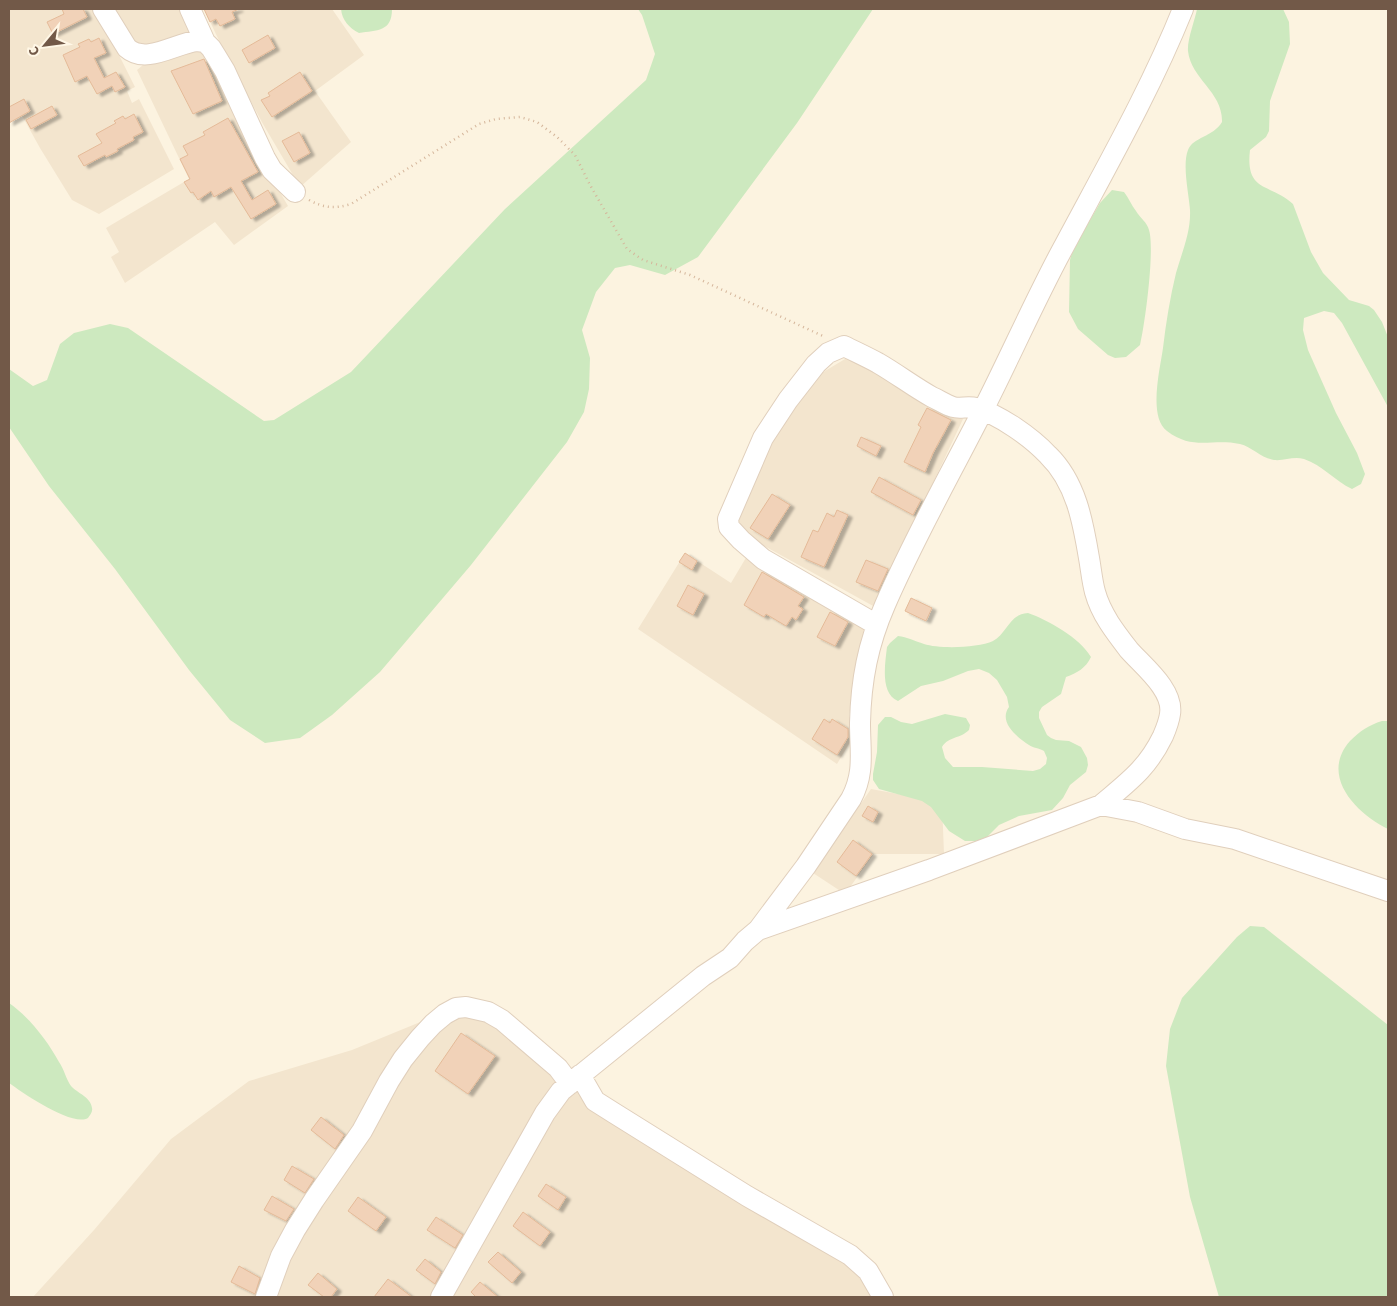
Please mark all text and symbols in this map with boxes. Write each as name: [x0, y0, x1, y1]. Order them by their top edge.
north arrow: [20, 20, 70, 70]
text: С: [24, 42, 45, 59]

